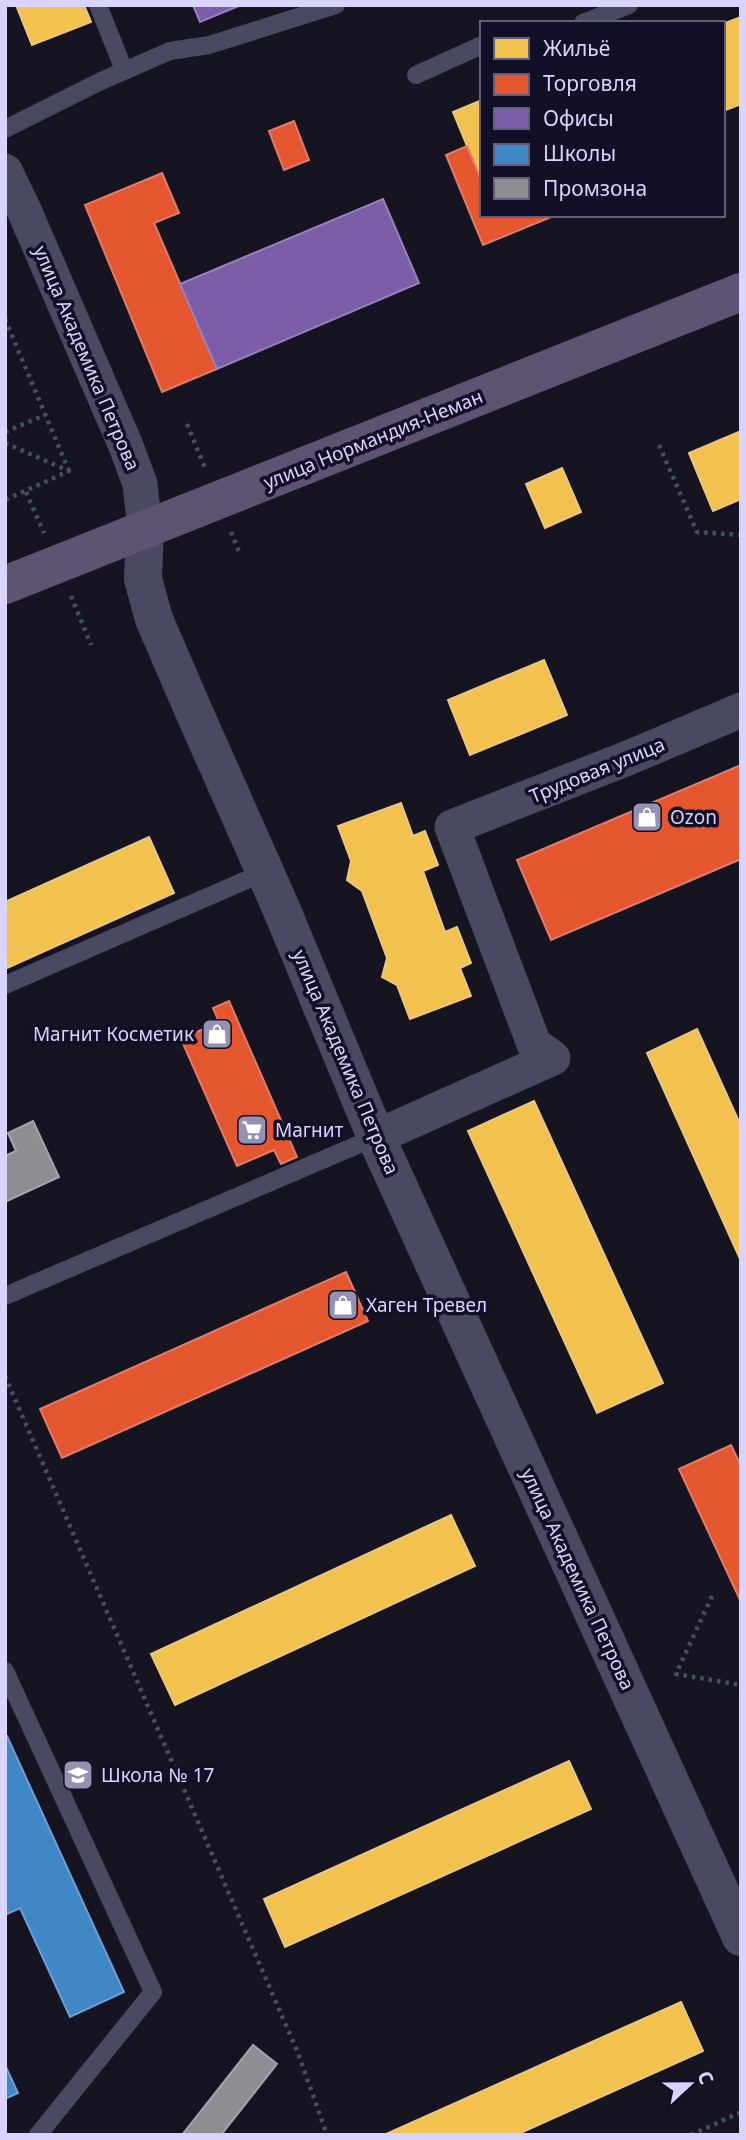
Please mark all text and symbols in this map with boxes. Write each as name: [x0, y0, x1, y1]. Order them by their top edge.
legend: [480, 21, 725, 217]
text: Жильё: [543, 34, 610, 62]
text: Торговля: [543, 69, 637, 97]
text: Офисы: [543, 104, 614, 132]
text: Школы: [543, 139, 616, 167]
text: Промзона: [543, 174, 647, 202]
street label: улица Академика Петрова: [28, 242, 146, 474]
street label: улица Нормандия-Неман: [259, 383, 487, 495]
street label: Трудовая улица: [526, 731, 668, 809]
shop icon: Ozon: [630, 800, 664, 834]
place label: Ozon: [670, 804, 717, 830]
street label: улица Академика Петрова: [287, 946, 405, 1178]
shop icon: Магнит Косметик: [200, 1017, 234, 1051]
place label: Магнит Косметик: [33, 1021, 194, 1047]
supermarket icon: Магнит: [235, 1113, 269, 1147]
place label: Магнит: [275, 1117, 344, 1143]
shop icon: Хаген Тревел: [326, 1288, 360, 1322]
place label: Хаген Тревел: [366, 1292, 487, 1318]
street label: улица Академика Петрова: [515, 1464, 641, 1694]
school or university icon: Школа № 17: [61, 1758, 95, 1792]
place label: Школа № 17: [101, 1762, 214, 1788]
north arrow: [655, 2049, 725, 2119]
text: С: [691, 2067, 720, 2088]

